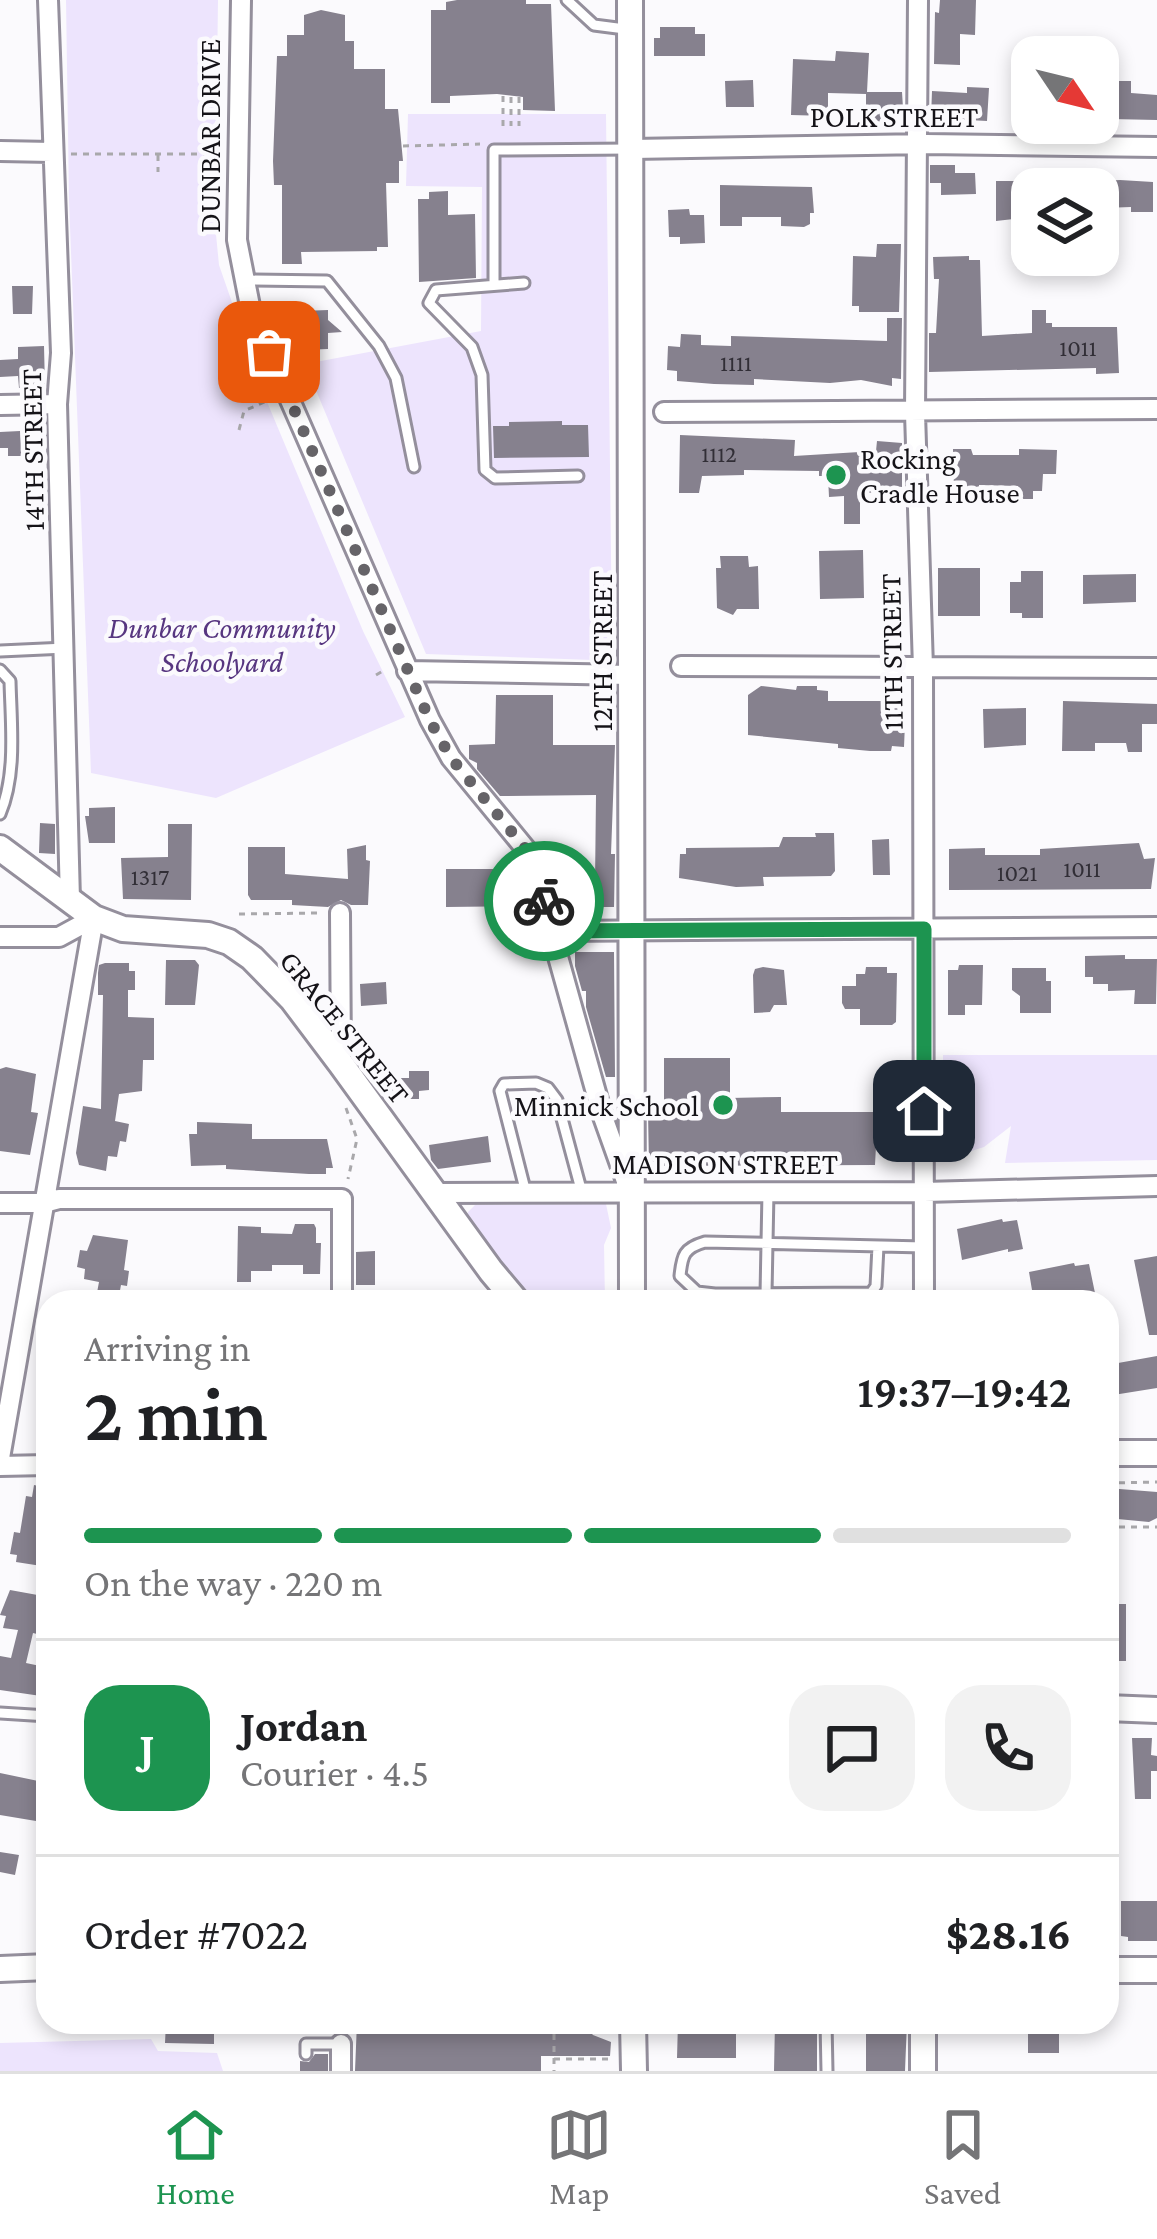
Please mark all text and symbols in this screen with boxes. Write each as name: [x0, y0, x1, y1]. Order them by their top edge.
north arrow: [1011, 36, 1119, 144]
map controls: [1011, 36, 1119, 276]
street label: DUNBAR DRIVE: [193, 39, 226, 233]
street label: POLK STREET: [810, 100, 978, 133]
button: layers: [1011, 168, 1119, 276]
pin: [218, 301, 320, 403]
icon: bag: [236, 319, 302, 385]
house number: 1011: [1059, 334, 1097, 361]
house number: 1111: [720, 349, 752, 376]
street label: 14TH STREET: [14, 368, 50, 532]
house number: 1112: [701, 440, 737, 467]
place label: Rocking Cradle House: [860, 442, 1020, 509]
marker: Rocking Cradle House: [823, 462, 849, 488]
street label: 12TH STREET: [585, 570, 618, 732]
street label: 11TH STREET: [873, 573, 909, 731]
park label: Dunbar Community Schoolyard: [108, 611, 336, 679]
courier: [484, 841, 604, 961]
house number: 1011: [1063, 855, 1101, 882]
house number: 1021: [997, 859, 1037, 886]
house number: 1317: [131, 863, 169, 890]
icon: bike: [511, 868, 577, 934]
street label: GRACE STREET: [273, 944, 417, 1110]
pin: [873, 1060, 975, 1162]
icon: home: [891, 1078, 957, 1144]
place label: Minnick School: [514, 1089, 699, 1122]
marker: Minnick School: [710, 1092, 736, 1118]
street label: MADISON STREET: [612, 1147, 838, 1180]
text: Arriving in: [84, 1326, 251, 1369]
text: 19:37–19:42: [857, 1367, 1071, 1417]
text: 2 min: [84, 1370, 268, 1457]
text: On the way · 220 m: [84, 1561, 383, 1604]
button: chat: [789, 1685, 915, 1811]
button: phone: [945, 1685, 1071, 1811]
text: Jordan: [240, 1701, 367, 1751]
text: J: [139, 1723, 155, 1773]
text: Courier · 4.5: [240, 1751, 429, 1794]
text: Order #7022: [84, 1909, 308, 1959]
text: $28.16: [946, 1909, 1071, 1959]
tab: Home: [156, 2102, 235, 2211]
tab: Map: [546, 2102, 612, 2211]
tab: Saved: [924, 2102, 1001, 2211]

